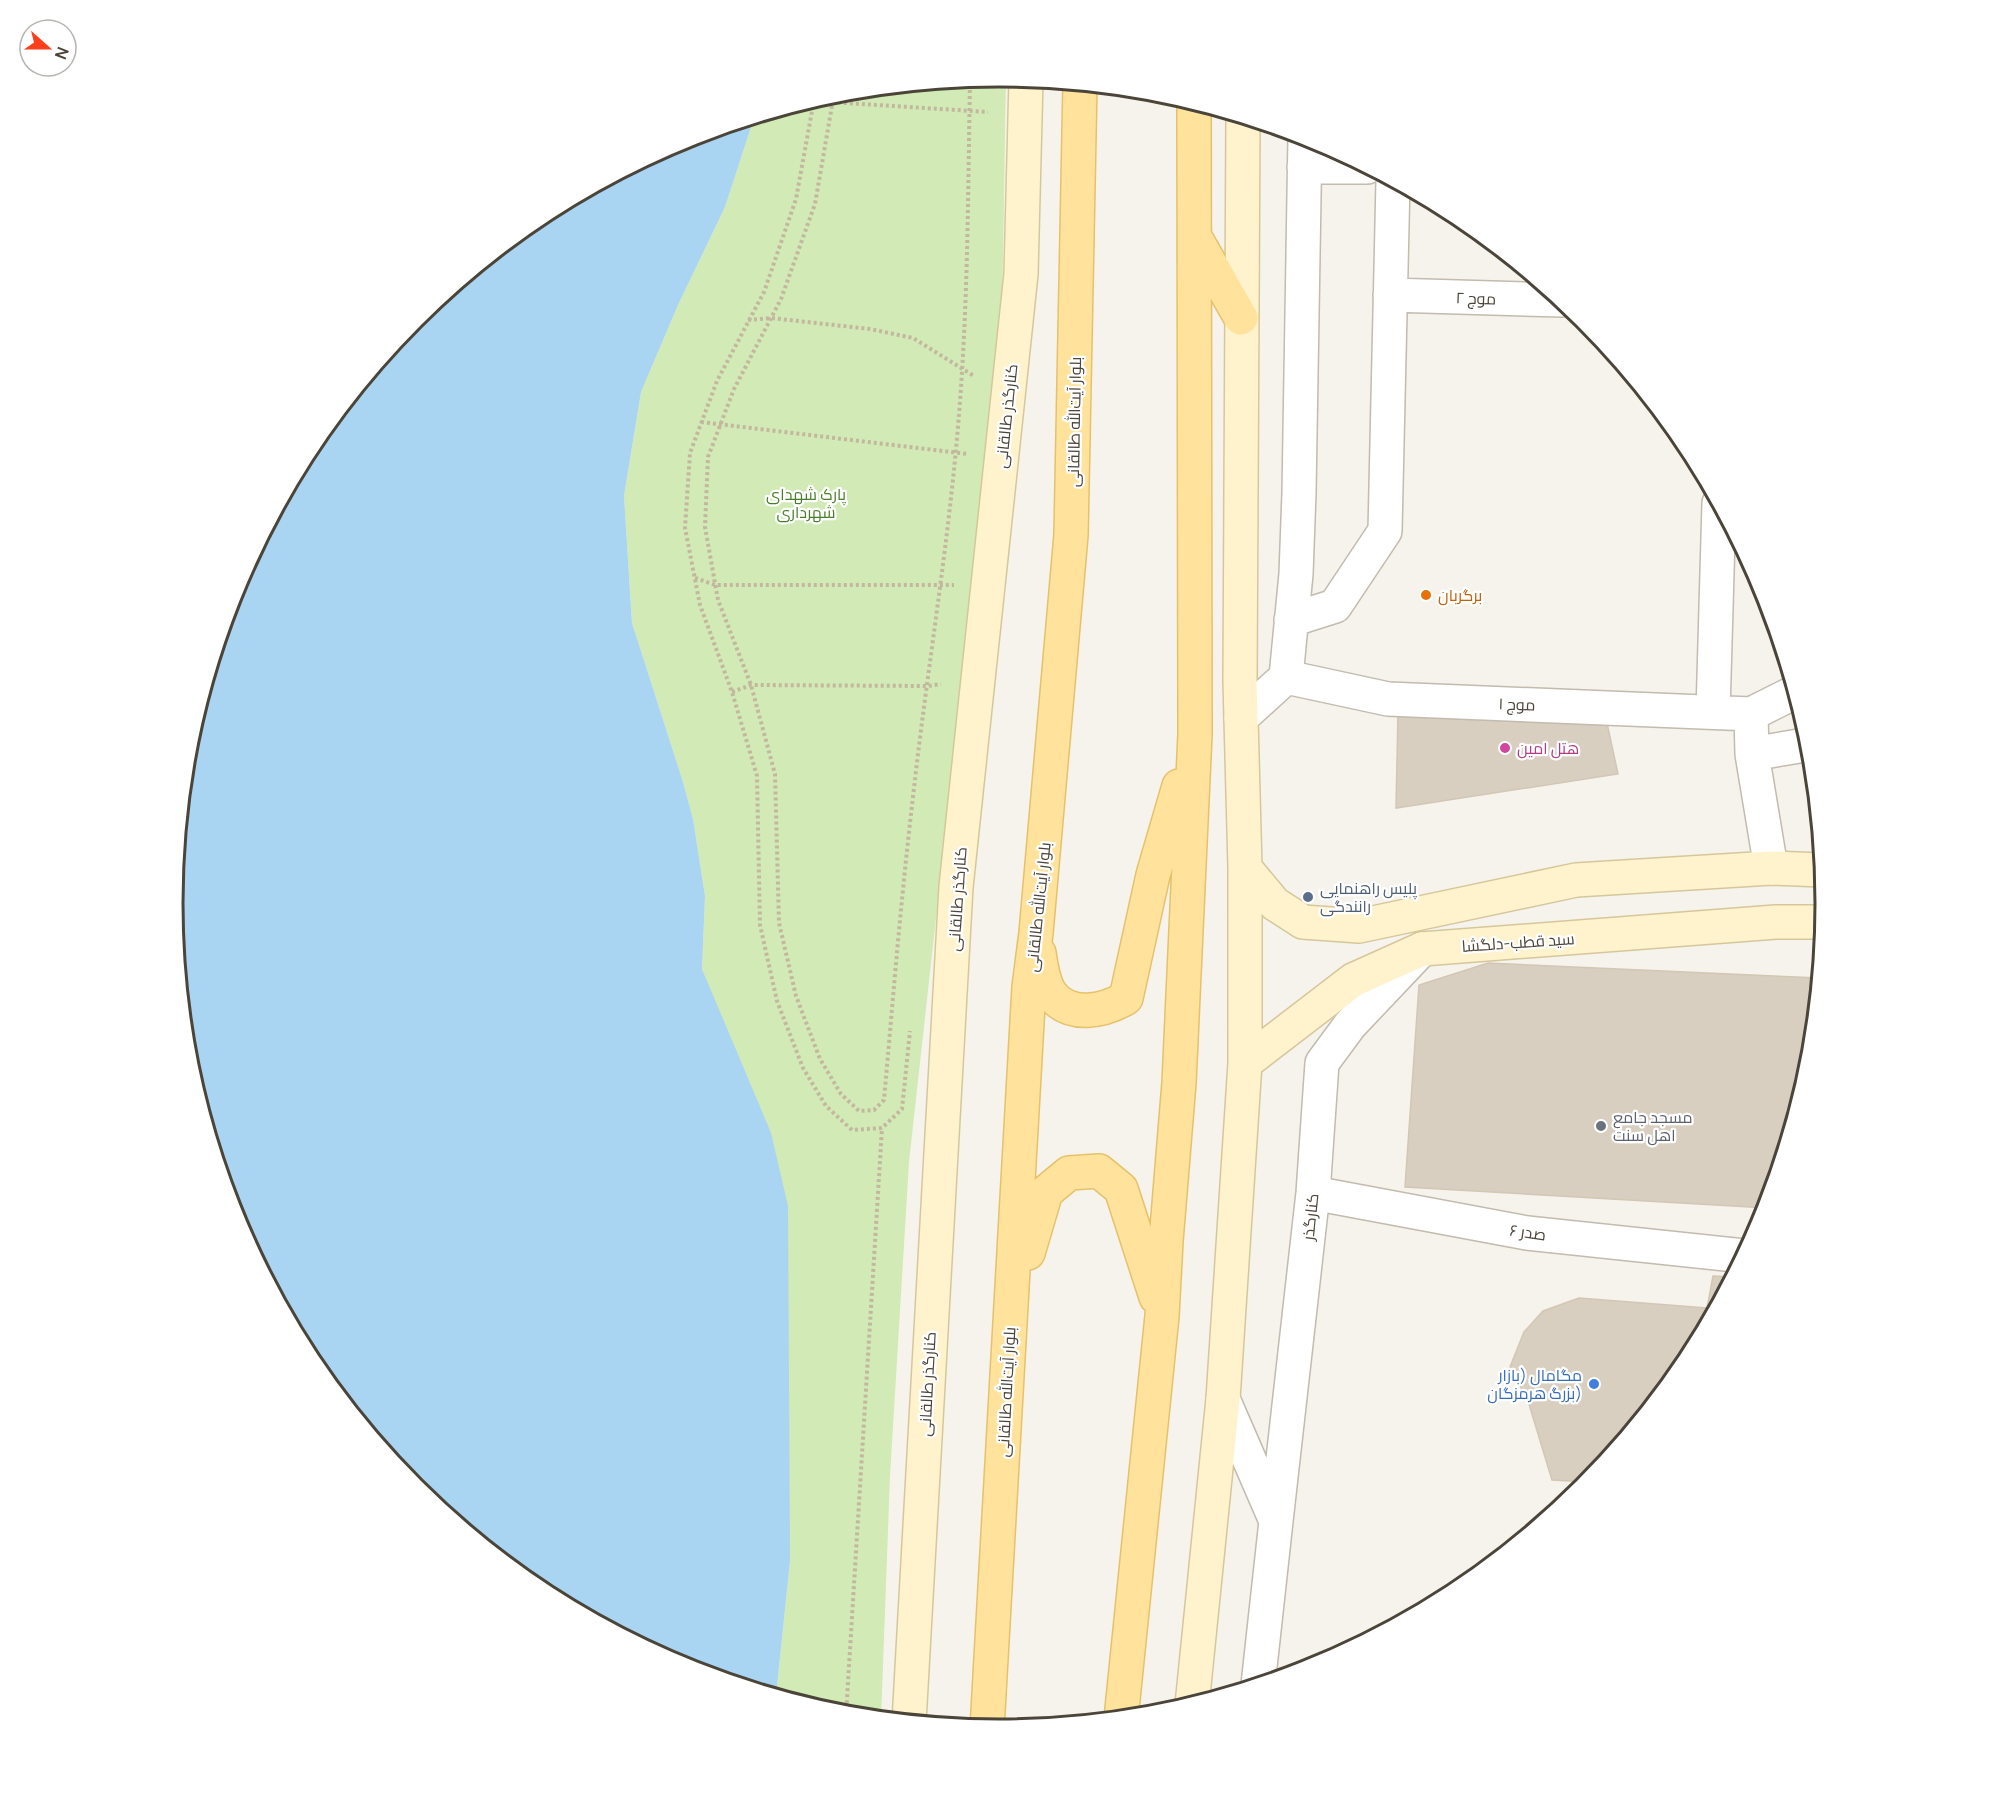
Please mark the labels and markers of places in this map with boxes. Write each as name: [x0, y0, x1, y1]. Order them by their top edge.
place label: برگربان: [1438, 584, 1482, 606]
marker: برگربان: [1419, 588, 1433, 602]
place label: هتل امین: [1517, 737, 1579, 759]
marker: هتل امین: [1498, 741, 1512, 755]
place label: پلیس راهنمایی رانندگی: [1320, 877, 1418, 917]
marker: پلیس راهنمایی رانندگی: [1301, 890, 1315, 904]
place label: مسجد جامع اهل سنت: [1613, 1106, 1692, 1146]
marker: مسجد جامع اهل سنت: [1594, 1119, 1608, 1133]
place label: مگامال (بازار بزرگ هرمزگان): [1487, 1364, 1582, 1404]
marker: مگامال (بازار بزرگ هرمزگان): [1587, 1377, 1601, 1391]

